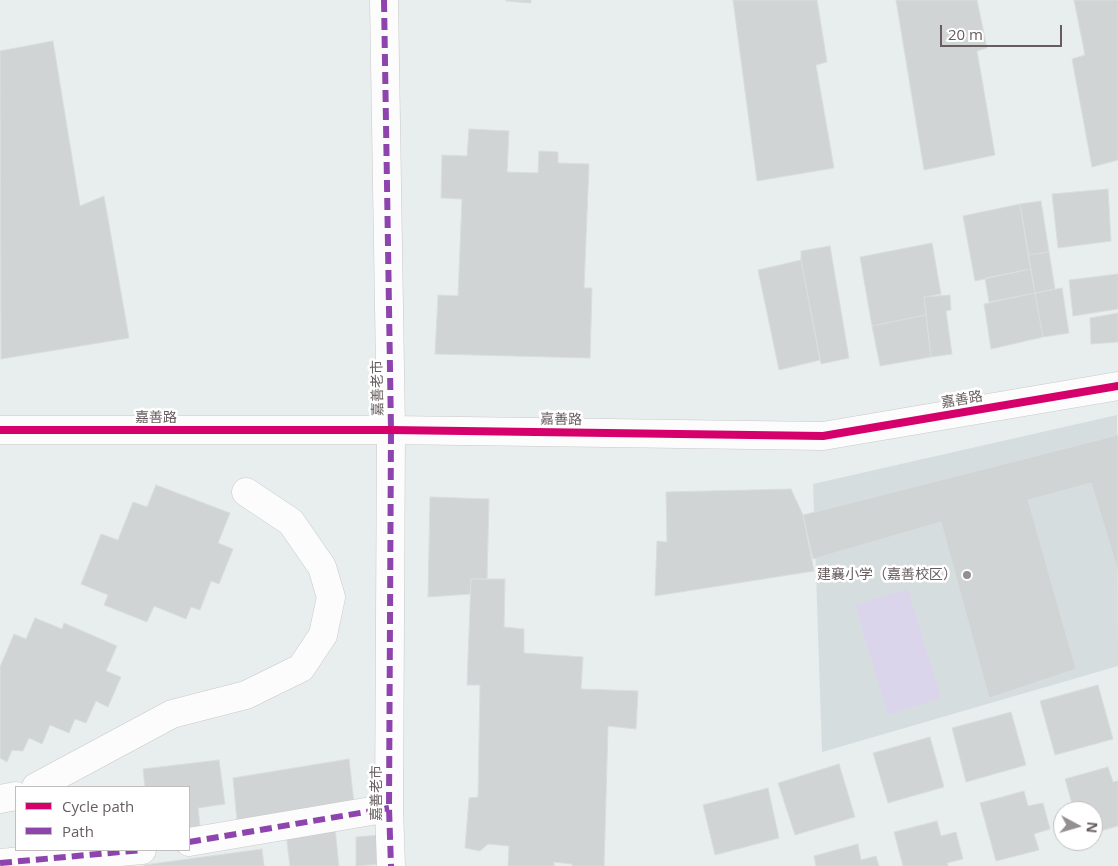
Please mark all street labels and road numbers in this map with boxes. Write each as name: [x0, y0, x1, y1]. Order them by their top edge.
street label: 嘉善老市: [369, 360, 387, 416]
street label: 嘉善路: [940, 388, 984, 412]
street label: 嘉善路: [135, 410, 177, 426]
street label: 嘉善路: [540, 411, 582, 429]
street label: 嘉善老市: [369, 765, 385, 821]

